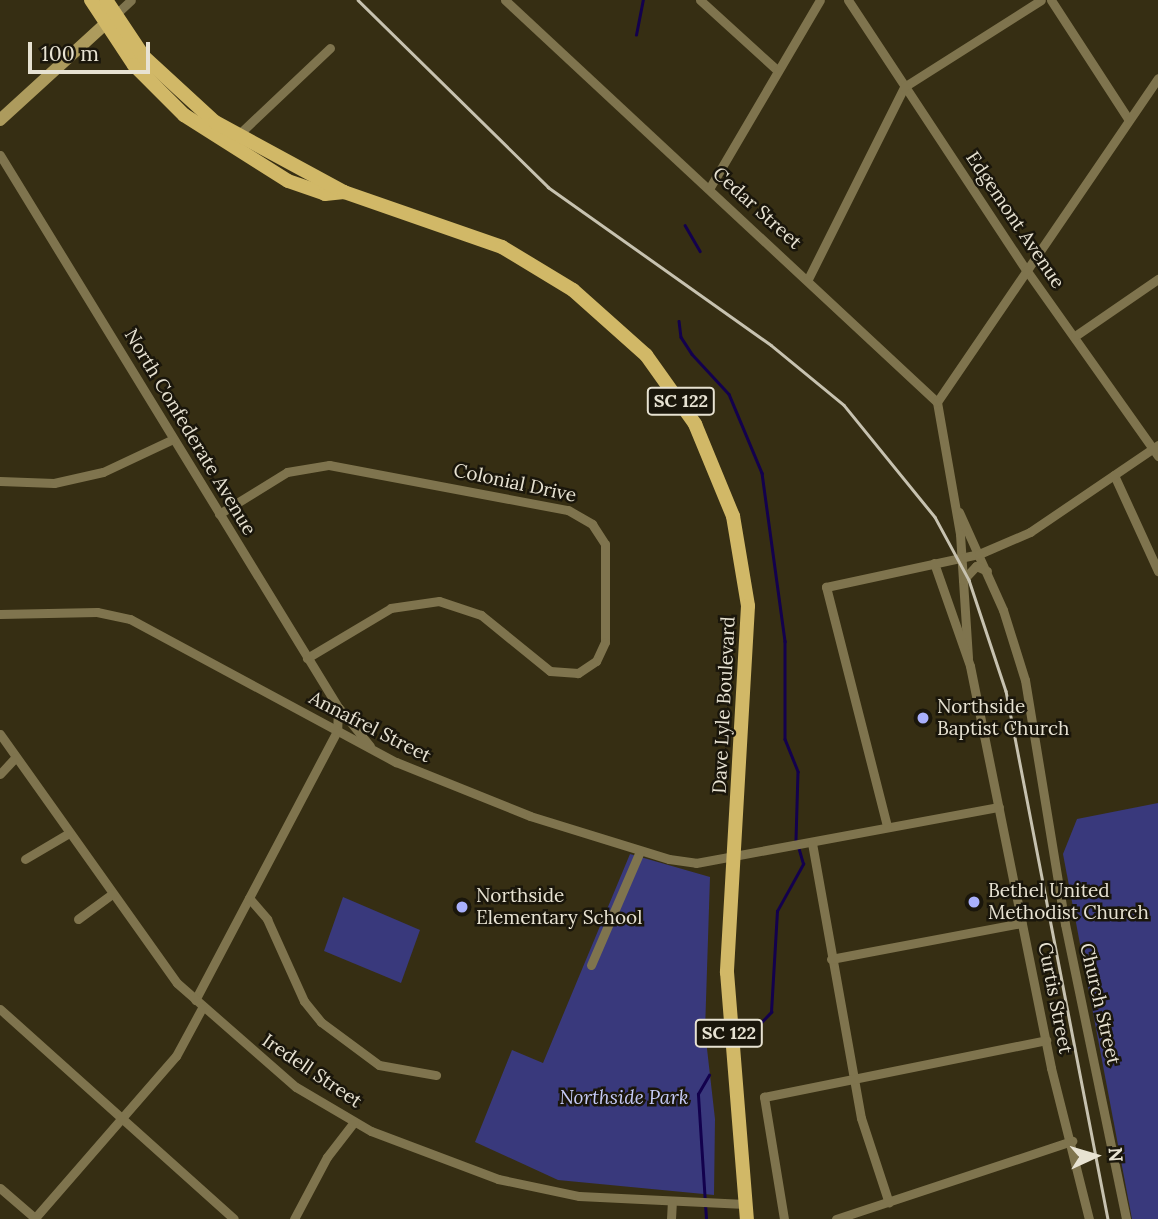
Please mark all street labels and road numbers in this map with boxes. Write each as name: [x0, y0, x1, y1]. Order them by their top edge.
street label: Edgemont Avenue: [961, 147, 1069, 293]
street label: Cedar Street: [708, 162, 806, 254]
street label: North Confederate Avenue: [119, 325, 261, 539]
road number: SC 122: [646, 386, 716, 416]
street label: Colonial Drive: [451, 459, 579, 507]
street label: Dave Lyle Boulevard: [708, 616, 740, 794]
street label: Annafrel Street: [305, 687, 435, 767]
street label: Curtis Street: [1033, 940, 1077, 1056]
street label: Church Street: [1075, 941, 1125, 1067]
road number: SC 122: [694, 1018, 764, 1048]
street label: Iredell Street: [258, 1029, 366, 1113]

